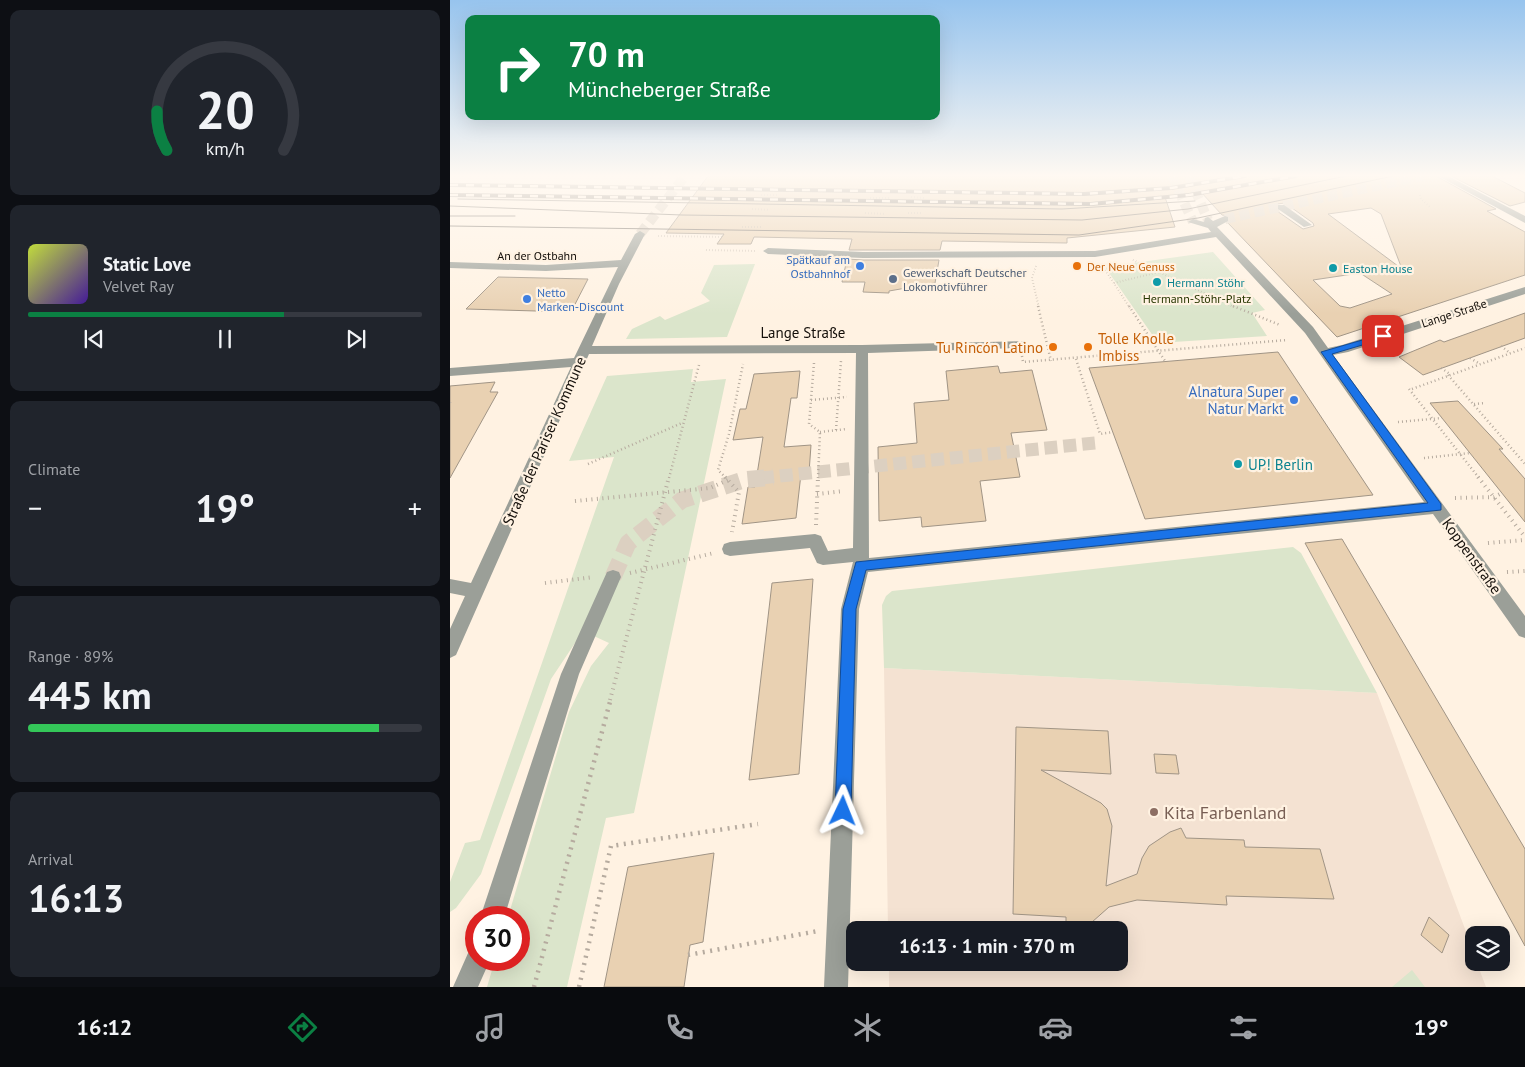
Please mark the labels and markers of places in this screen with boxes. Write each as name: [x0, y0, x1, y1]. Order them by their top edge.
place label: Spätkauf am Ostbahnhof: [786, 252, 851, 281]
place label: Der Neue Genuss: [1087, 259, 1175, 274]
marker: Spätkauf am Ostbahnhof: [854, 260, 866, 272]
marker: Der Neue Genuss: [1071, 260, 1083, 272]
place label: Easton House: [1343, 261, 1413, 276]
marker: Easton House: [1327, 262, 1339, 274]
place label: Gewerkschaft Deutscher Lokomotivführer: [903, 265, 1027, 294]
marker: Gewerkschaft Deutscher Lokomotivführer: [887, 273, 899, 285]
place label: Hermann Stöhr: [1167, 275, 1245, 290]
marker: Hermann Stöhr: [1151, 276, 1163, 288]
place label: Netto Marken-Discount: [537, 285, 624, 314]
marker: Netto Marken-Discount: [521, 293, 533, 305]
pin: [1362, 315, 1404, 357]
place label: Tolle Knolle Imbiss: [1098, 329, 1174, 365]
place label: Tu Rincón Latino: [936, 338, 1043, 357]
marker: Tu Rincón Latino: [1047, 341, 1059, 353]
marker: Tolle Knolle Imbiss: [1082, 341, 1094, 353]
place label: Alnatura Super Natur Markt: [1189, 382, 1284, 418]
marker: Alnatura Super Natur Markt: [1288, 394, 1300, 406]
place label: UP! Berlin: [1248, 455, 1313, 474]
marker: UP! Berlin: [1232, 458, 1244, 470]
place label: Kita Farbenland: [1164, 801, 1286, 824]
marker: Kita Farbenland: [1148, 806, 1160, 818]

